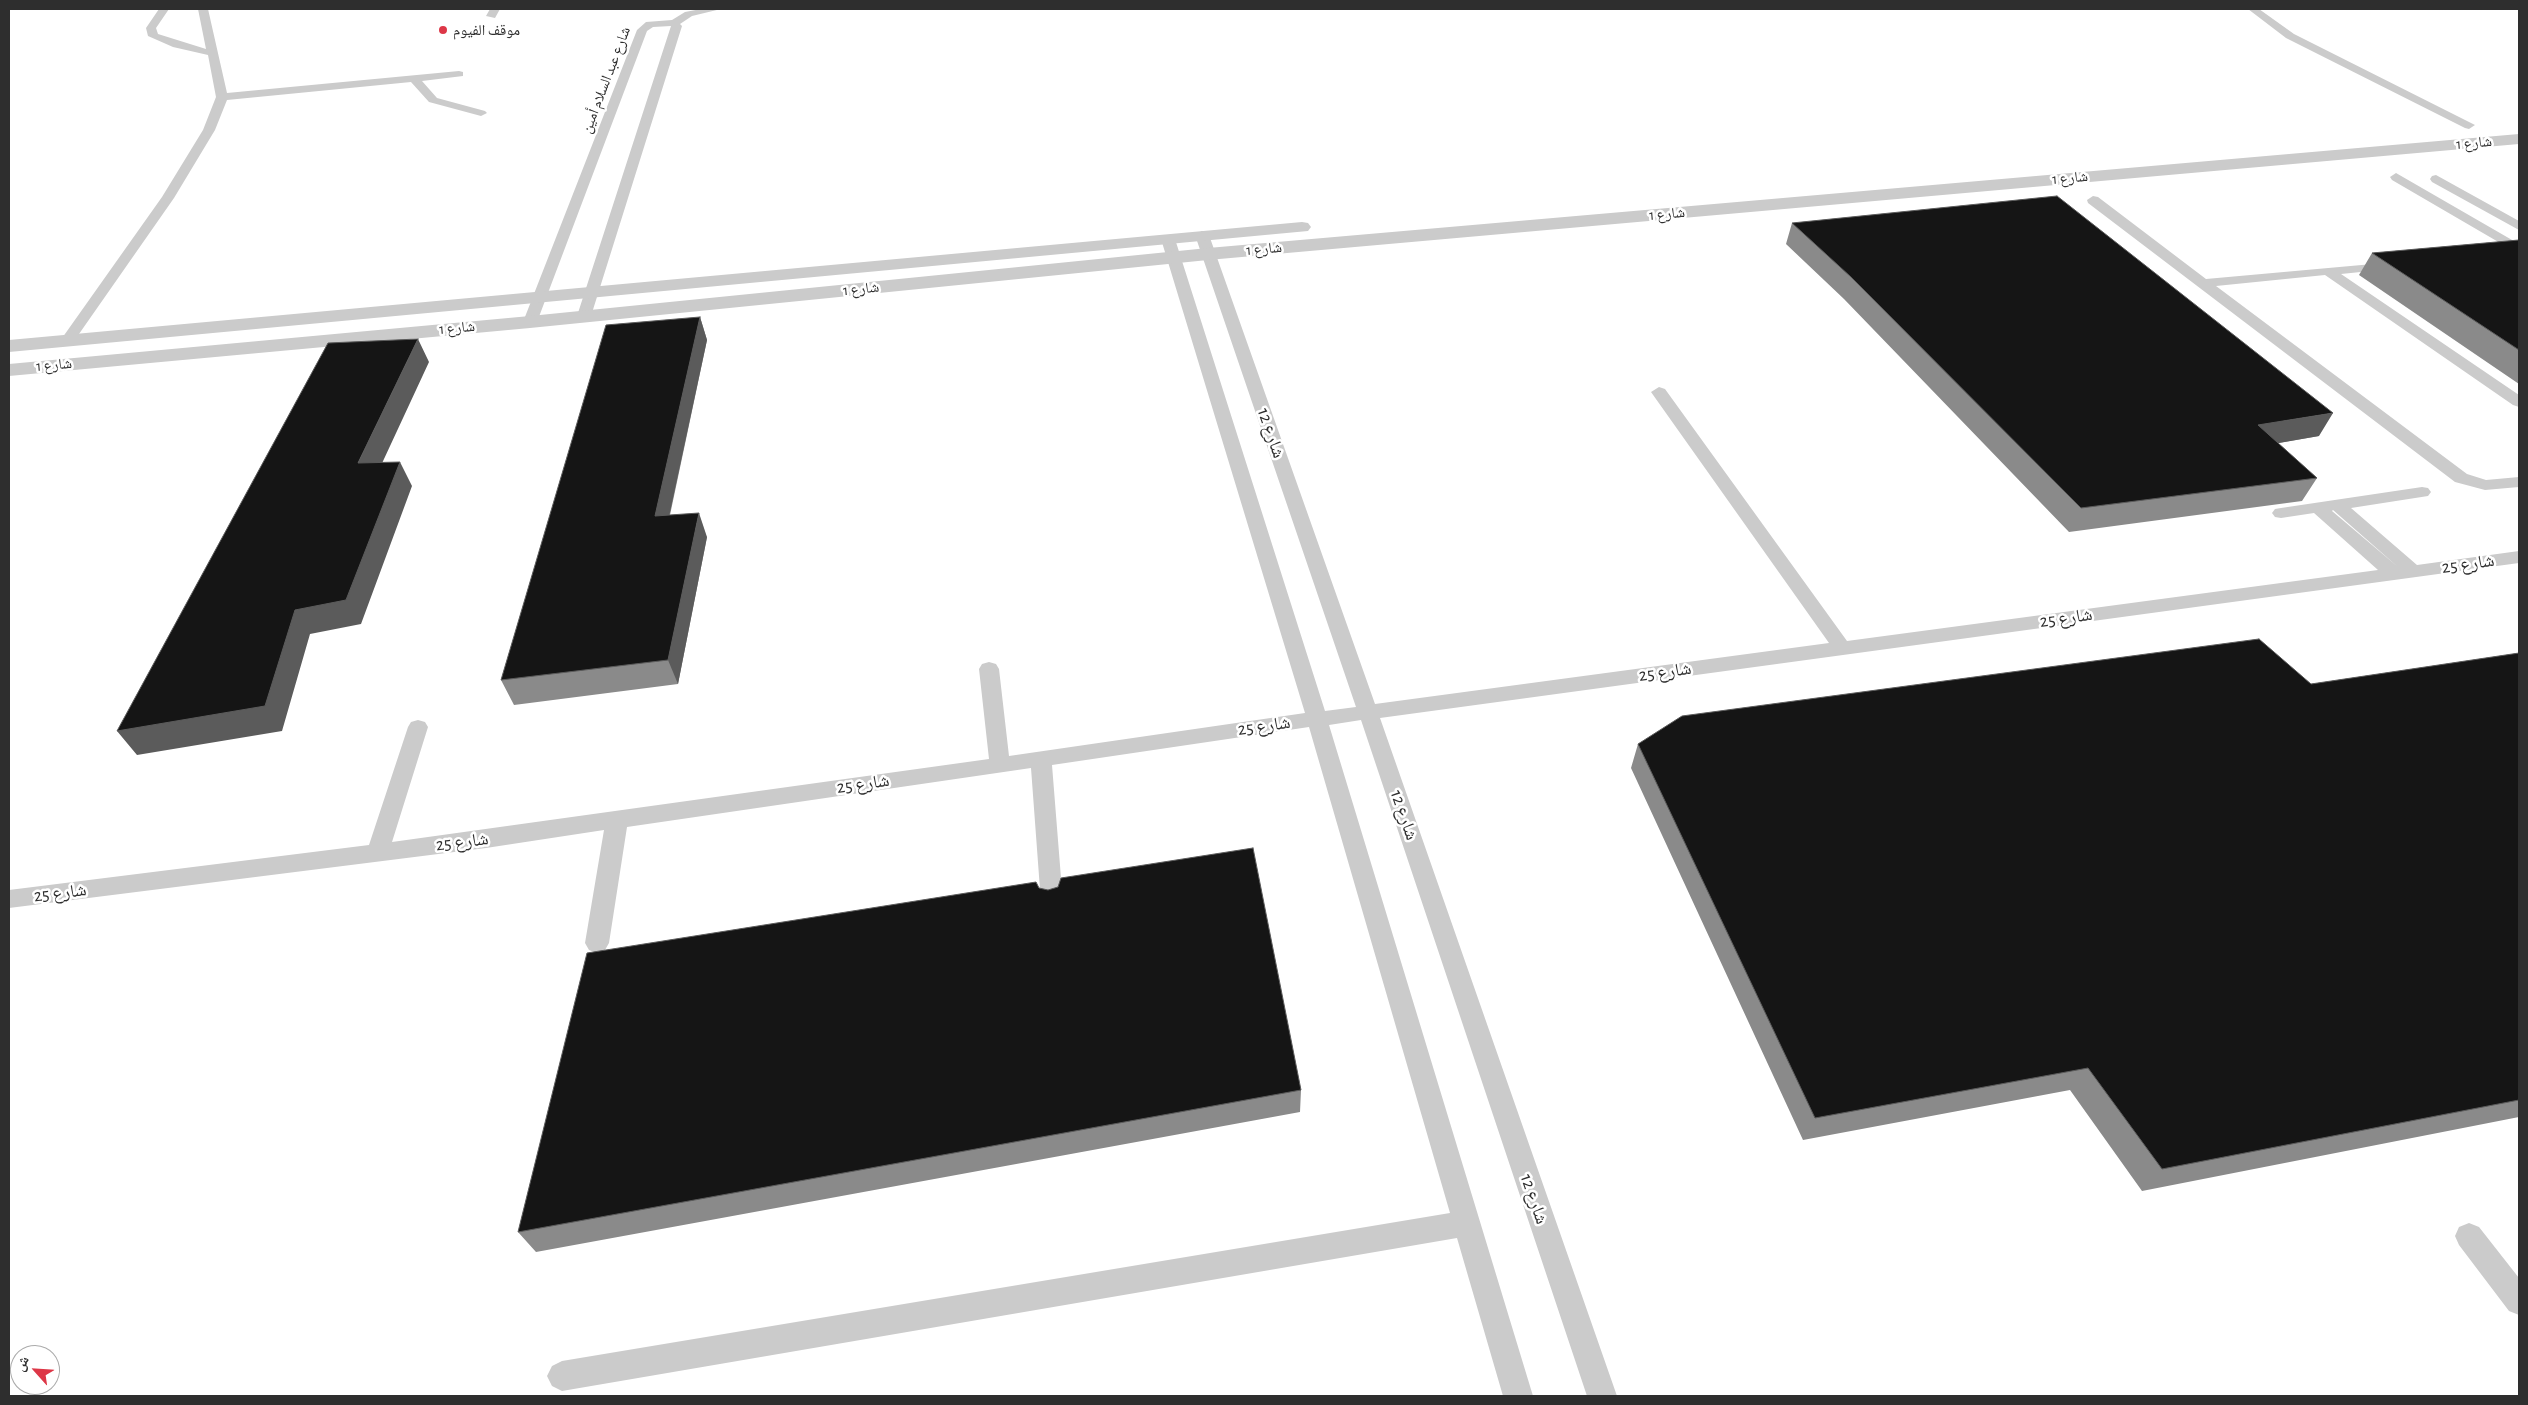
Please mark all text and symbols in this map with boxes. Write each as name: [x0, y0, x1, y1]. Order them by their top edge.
place label: موقف الفيوم: [453, 21, 520, 39]
marker: موقف الفيوم: [437, 24, 449, 36]
street label: شارع عبد السلام أمين: [577, 24, 635, 136]
street label: شارع 1: [2455, 132, 2493, 154]
street label: شارع 1: [2051, 167, 2089, 189]
street label: شارع 1: [1648, 203, 1686, 225]
street label: شارع 1: [1245, 238, 1283, 260]
street label: شارع 1: [842, 278, 880, 300]
street label: شارع 1: [438, 317, 476, 339]
street label: شارع 1: [35, 354, 73, 376]
street label: شارع 12: [1252, 405, 1290, 461]
street label: شارع 25: [2440, 550, 2496, 578]
street label: شارع 25: [2038, 604, 2094, 632]
street label: شارع 25: [1637, 658, 1693, 686]
street label: شارع 25: [1236, 712, 1292, 740]
street label: شارع 25: [835, 770, 891, 798]
street label: شارع 12: [1385, 787, 1423, 843]
street label: شارع 25: [434, 828, 490, 856]
street label: شارع 25: [32, 879, 88, 907]
street label: شارع 12: [1515, 1171, 1553, 1227]
north arrow: [10, 1345, 60, 1395]
text: ش: [13, 1354, 32, 1374]

